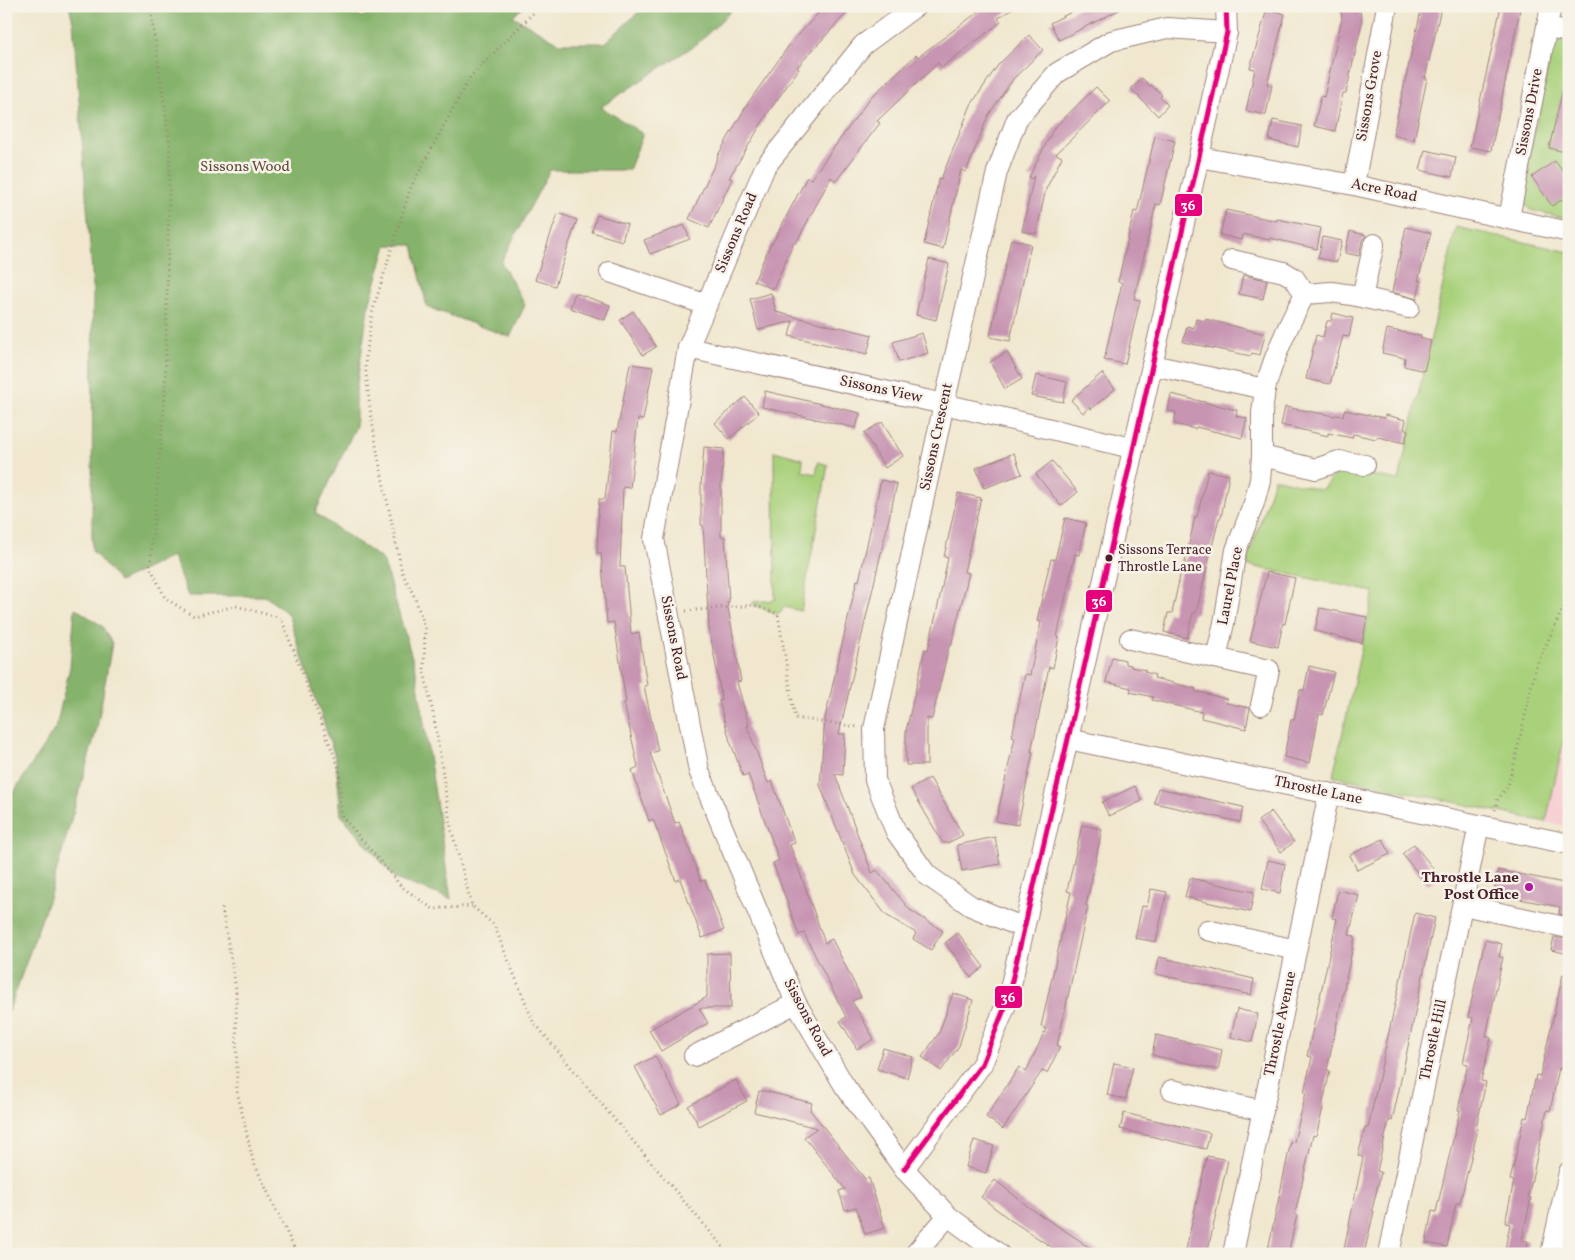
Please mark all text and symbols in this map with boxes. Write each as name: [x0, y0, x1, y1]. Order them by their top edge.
street label: Sissons Grove: [1352, 49, 1388, 143]
street label: Sissons Drive: [1511, 66, 1549, 158]
park label: Sissons Wood: [200, 157, 290, 178]
street label: Acre Road: [1349, 174, 1419, 208]
street label: Sissons Road: [711, 189, 763, 277]
line badge: 36: [1174, 193, 1203, 217]
text: 36: [1181, 197, 1196, 216]
street label: Sissons View: [838, 371, 925, 409]
street label: Sissons Crescent: [915, 381, 959, 493]
place label: Sissons Terrace Throstle Lane: [1118, 541, 1212, 577]
street label: Laurel Place: [1213, 545, 1249, 627]
marker: Sissons Terrace Throstle Lane: [1104, 553, 1114, 563]
line badge: 36: [1085, 589, 1113, 613]
text: 36: [1092, 593, 1107, 612]
street label: Sissons Road: [655, 594, 691, 682]
street label: Throstle Lane: [1272, 771, 1364, 811]
place label: Throstle Lane Post Office: [1421, 868, 1519, 906]
marker: Throstle Lane Post Office: [1523, 881, 1535, 893]
street label: Throstle Avenue: [1260, 969, 1302, 1079]
street label: Sissons Road: [778, 975, 836, 1061]
line badge: 36: [994, 985, 1023, 1009]
text: 36: [1001, 989, 1016, 1008]
street label: Throstle Hill: [1415, 997, 1453, 1083]

